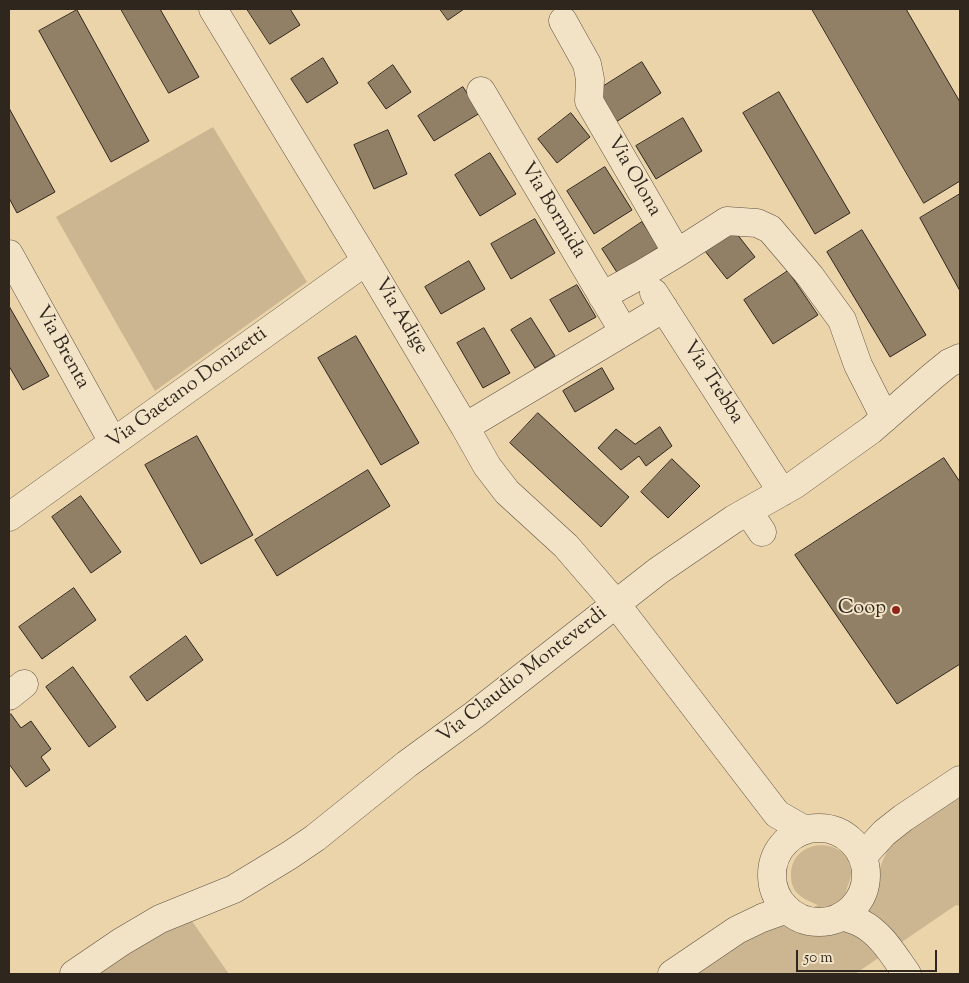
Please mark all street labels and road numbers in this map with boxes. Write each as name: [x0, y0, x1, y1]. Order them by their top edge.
street label: Via Olona: [600, 133, 666, 221]
street label: Via Bormida: [514, 159, 590, 263]
street label: Via Adige: [368, 274, 432, 360]
street label: Via Brenta: [28, 302, 94, 394]
street label: Via Gaetano Donizetti: [103, 323, 273, 455]
street label: Via Trebba: [676, 337, 748, 429]
street label: Via Claudio Monteverdi: [433, 602, 613, 750]

